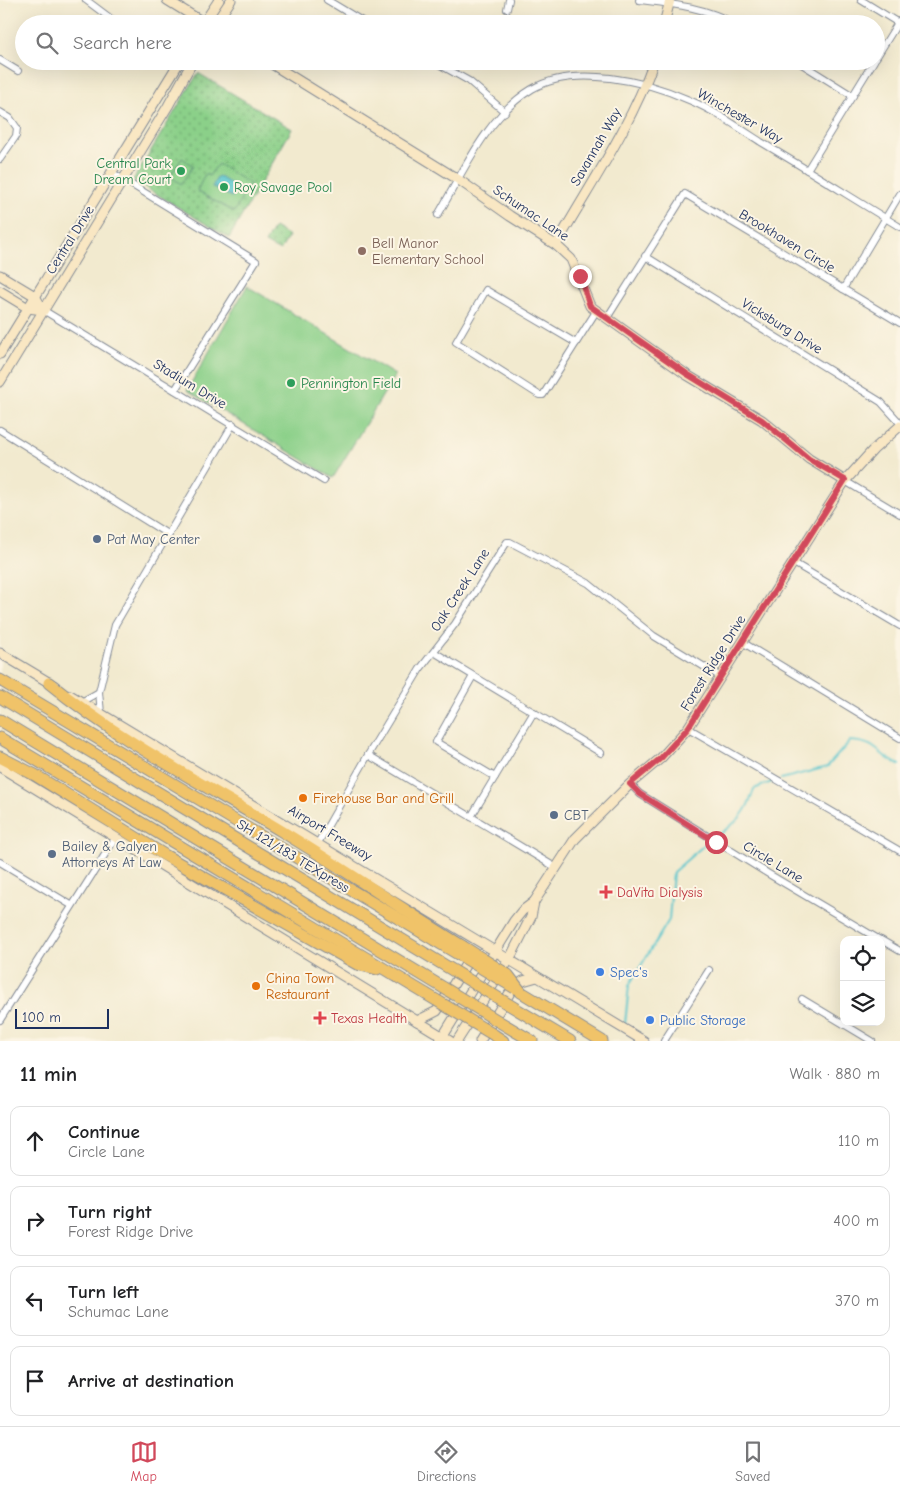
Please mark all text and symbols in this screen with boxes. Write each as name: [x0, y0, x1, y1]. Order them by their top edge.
search box: [15, 15, 885, 70]
icon: search: [33, 29, 61, 57]
text: Search here: [73, 32, 172, 54]
street label: Winchester Way: [694, 85, 786, 148]
street label: Savannah Way: [567, 104, 626, 189]
place label: Central Park Dream Court: [94, 155, 172, 188]
marker: Central Park Dream Court: [175, 165, 187, 177]
place label: Roy Savage Pool: [234, 179, 332, 196]
marker: Roy Savage Pool: [218, 181, 230, 193]
street label: Schumac Lane: [490, 181, 572, 245]
street label: Central Drive: [42, 203, 98, 277]
street label: Brookhaven Circle: [736, 206, 838, 276]
place label: Bell Manor Elementary School: [372, 235, 484, 268]
marker: Bell Manor Elementary School: [356, 245, 368, 257]
route end: [569, 265, 592, 288]
street label: Vicksburg Drive: [738, 294, 826, 358]
street label: Stadium Drive: [150, 355, 230, 413]
place label: Pennington Field: [301, 375, 401, 392]
marker: Pennington Field: [285, 377, 297, 389]
place label: Pat May Center: [107, 531, 200, 548]
marker: Pat May Center: [91, 533, 103, 545]
street label: Oak Creek Lane: [427, 545, 493, 635]
street label: Forest Ridge Drive: [677, 612, 749, 714]
place label: Firehouse Bar and Grill: [313, 790, 454, 807]
marker: Firehouse Bar and Grill: [297, 792, 309, 804]
street label: Airport Freeway: [285, 801, 376, 865]
place label: CBT: [564, 807, 589, 824]
marker: CBT: [548, 809, 560, 821]
street label: SH 121/183 TEXpress: [234, 816, 353, 896]
route start: [705, 831, 728, 854]
street label: Circle Lane: [740, 837, 806, 887]
place label: Bailey & Galyen Attorneys At Law: [62, 838, 162, 871]
marker: Bailey & Galyen Attorneys At Law: [46, 848, 58, 860]
place label: DaVita Dialysis: [617, 884, 703, 901]
marker: DaVita Dialysis: [599, 885, 613, 899]
map controls: [840, 936, 885, 1026]
button: locate: [840, 936, 885, 981]
place label: Spec's: [610, 964, 648, 981]
marker: Spec's: [594, 966, 606, 978]
place label: China Town Restaurant: [266, 970, 334, 1003]
marker: China Town Restaurant: [250, 980, 262, 992]
button: layers: [840, 981, 885, 1026]
scale bar: [15, 1006, 109, 1029]
text: 100 m: [22, 1009, 61, 1026]
place label: Texas Health: [331, 1010, 407, 1027]
marker: Texas Health: [313, 1011, 327, 1025]
place label: Public Storage: [660, 1012, 746, 1029]
marker: Public Storage: [644, 1014, 656, 1026]
text: 11 min: [20, 1062, 77, 1086]
text: Walk · 880 m: [789, 1065, 880, 1083]
text: Continue: [68, 1121, 140, 1143]
icon: ahead: [21, 1127, 49, 1155]
text: 110 m: [838, 1132, 879, 1150]
text: Circle Lane: [68, 1143, 145, 1161]
text: Turn right: [68, 1201, 152, 1223]
icon: right: [21, 1207, 49, 1235]
text: 400 m: [833, 1212, 879, 1230]
text: Forest Ridge Drive: [68, 1223, 193, 1241]
text: Turn left: [68, 1281, 139, 1303]
icon: left: [21, 1287, 49, 1315]
text: 370 m: [835, 1292, 879, 1310]
text: Schumac Lane: [68, 1303, 169, 1321]
icon: arrive: [21, 1367, 49, 1395]
text: Arrive at destination: [68, 1370, 234, 1392]
tab: Map: [130, 1438, 158, 1485]
tab: Directions: [417, 1438, 476, 1485]
tab: Saved: [735, 1438, 770, 1485]

